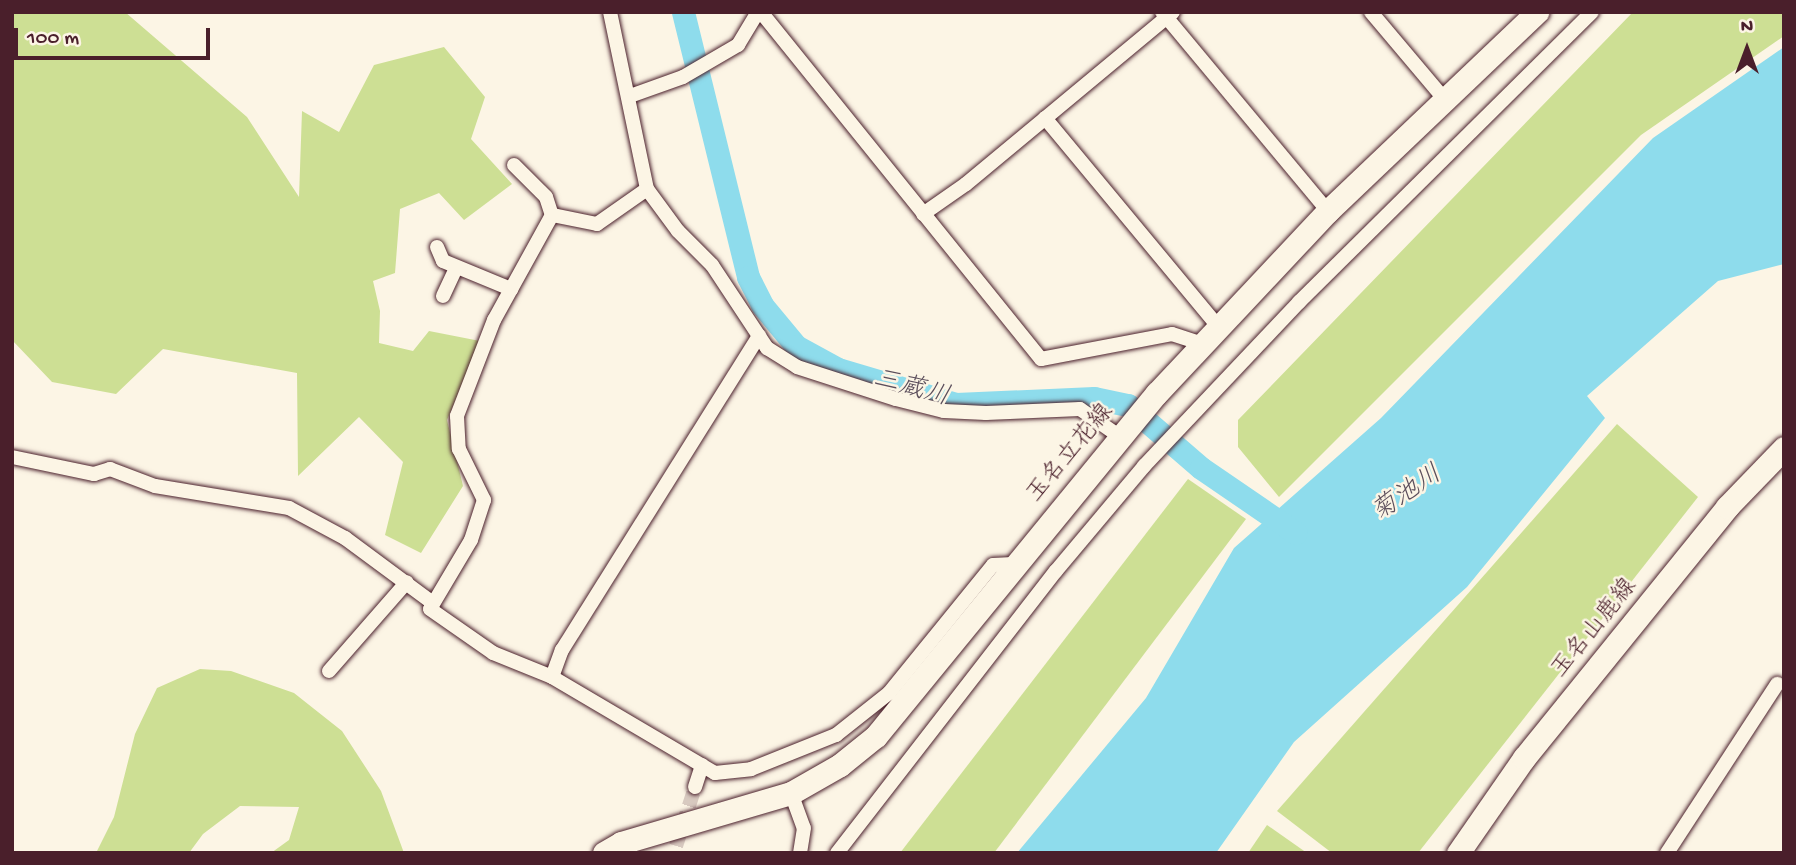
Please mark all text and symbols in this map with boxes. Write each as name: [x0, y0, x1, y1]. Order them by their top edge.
scale bar: [18, 14, 214, 58]
north arrow: [1712, 14, 1782, 84]
text: N: [1741, 16, 1753, 39]
text: 100 m: [27, 27, 79, 52]
water label: 三蔵川: [869, 365, 953, 415]
street label: 玉名立花線: [1021, 399, 1121, 509]
water label: 菊池川: [1367, 460, 1449, 530]
street label: 玉名山鹿線: [1546, 573, 1644, 685]

